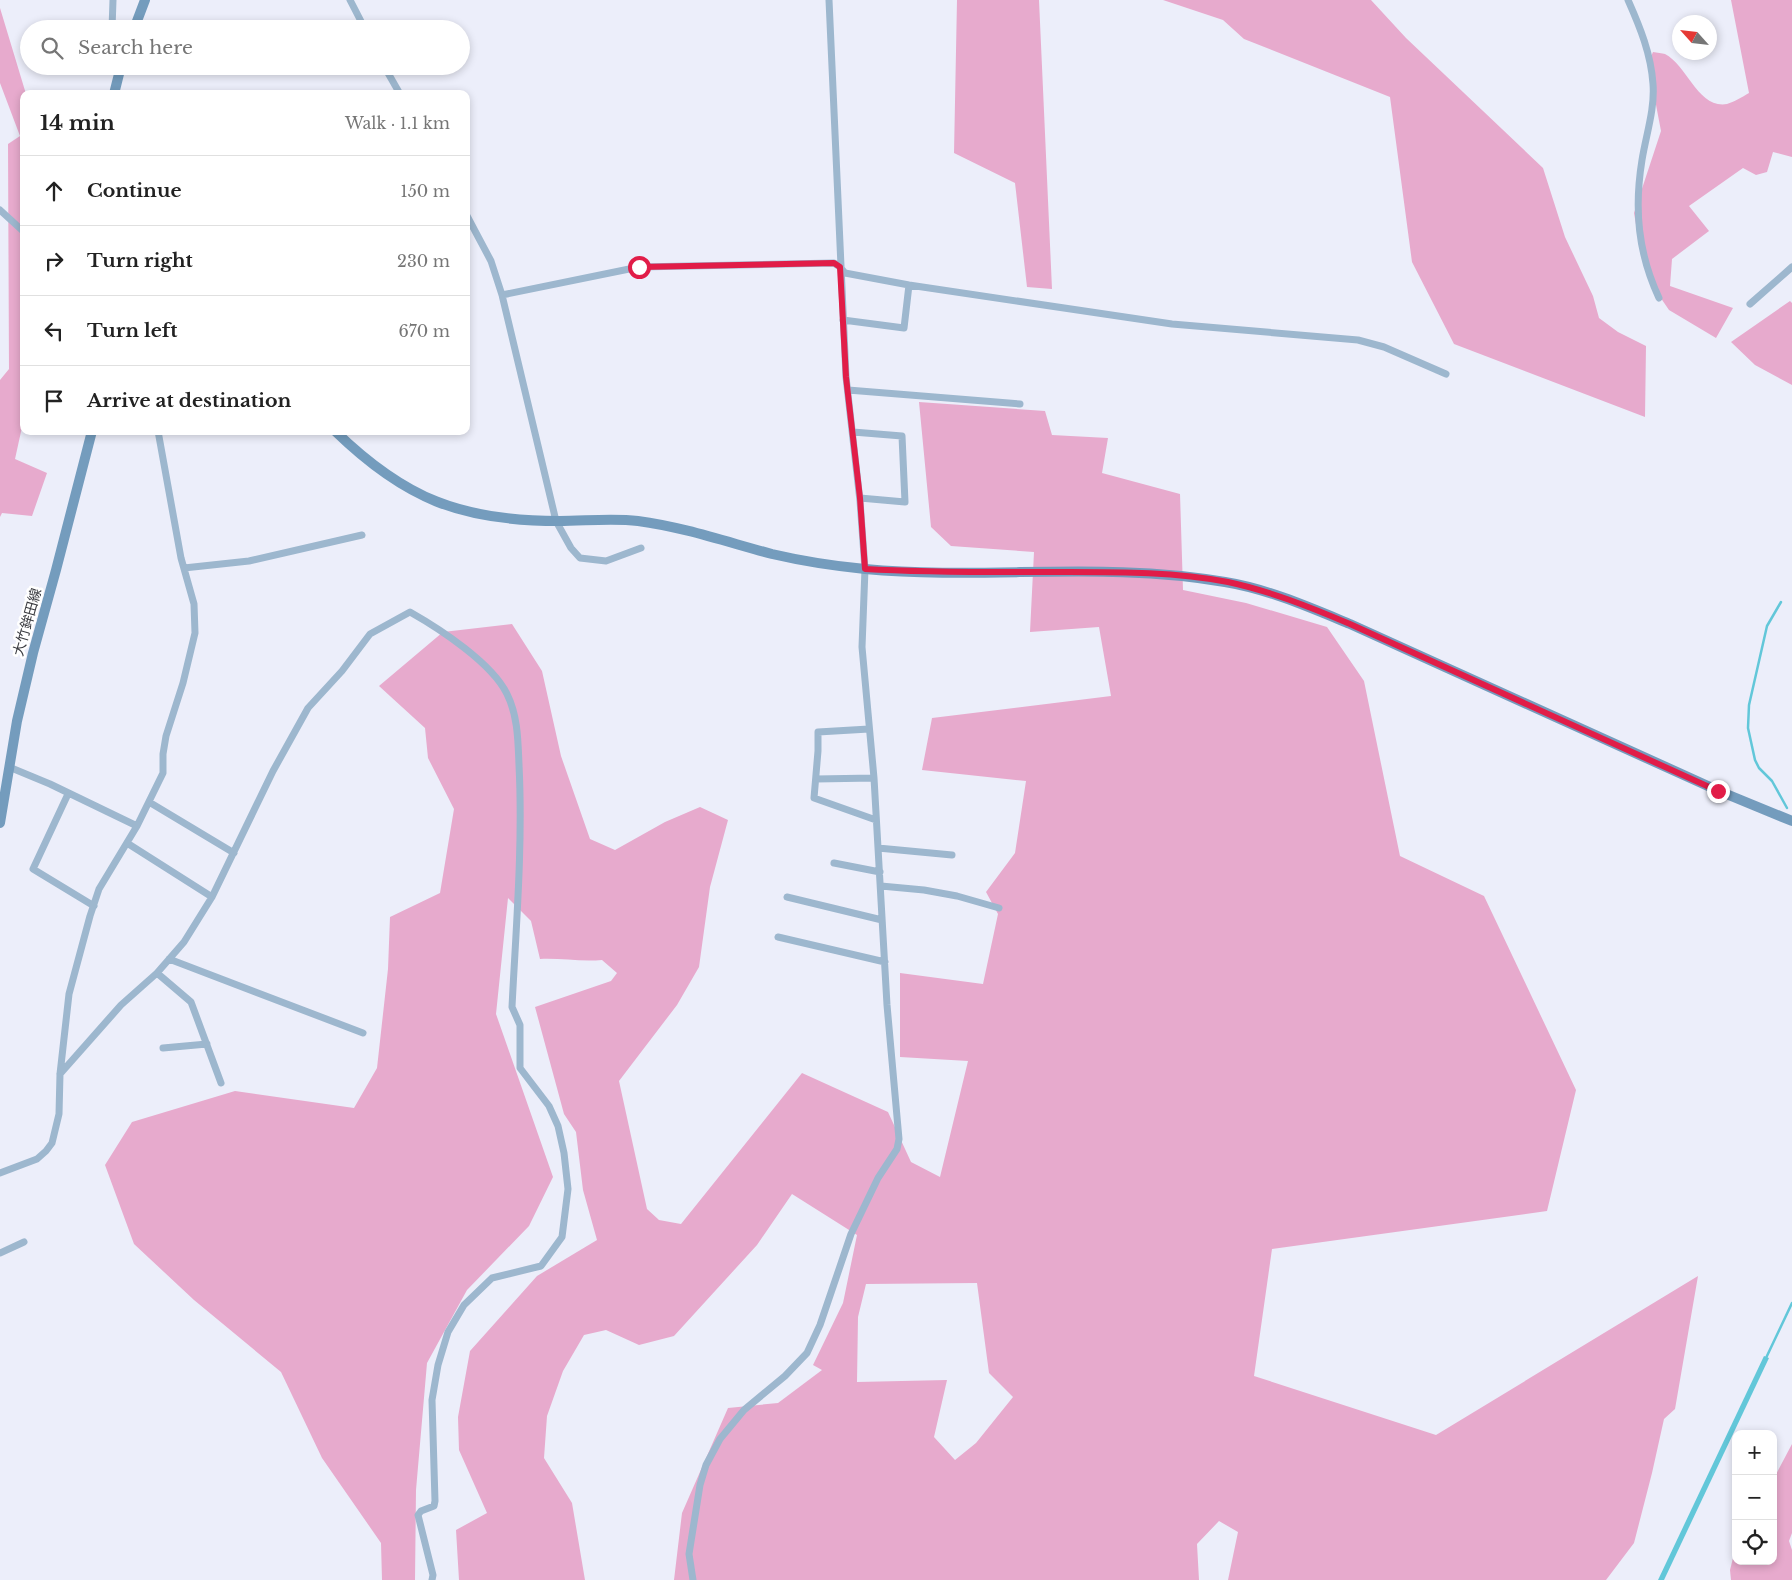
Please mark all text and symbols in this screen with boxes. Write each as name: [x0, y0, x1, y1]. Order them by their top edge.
north arrow: [1672, 15, 1717, 60]
search box: [20, 20, 470, 75]
icon: search: [38, 34, 66, 62]
text: Search here: [78, 36, 193, 59]
text: 14 min: [40, 110, 115, 136]
text: Walk · 1.1 km: [345, 113, 450, 133]
icon: ahead: [40, 177, 68, 205]
text: Continue: [87, 179, 182, 202]
text: 150 m: [401, 181, 450, 201]
icon: right: [40, 247, 68, 275]
text: Turn right: [87, 249, 193, 272]
text: 230 m: [397, 251, 450, 271]
route start: [628, 256, 651, 279]
icon: left: [40, 317, 68, 345]
text: Turn left: [87, 319, 178, 342]
text: 670 m: [398, 321, 450, 341]
icon: arrive: [40, 387, 68, 415]
text: Arrive at destination: [87, 389, 291, 412]
street label: 大竹鉾田線: [9, 586, 45, 658]
route end: [1707, 780, 1730, 803]
map controls: [1732, 1430, 1777, 1565]
button: +: [1732, 1430, 1777, 1475]
button: −: [1732, 1475, 1777, 1520]
button: locate: [1732, 1520, 1777, 1565]

